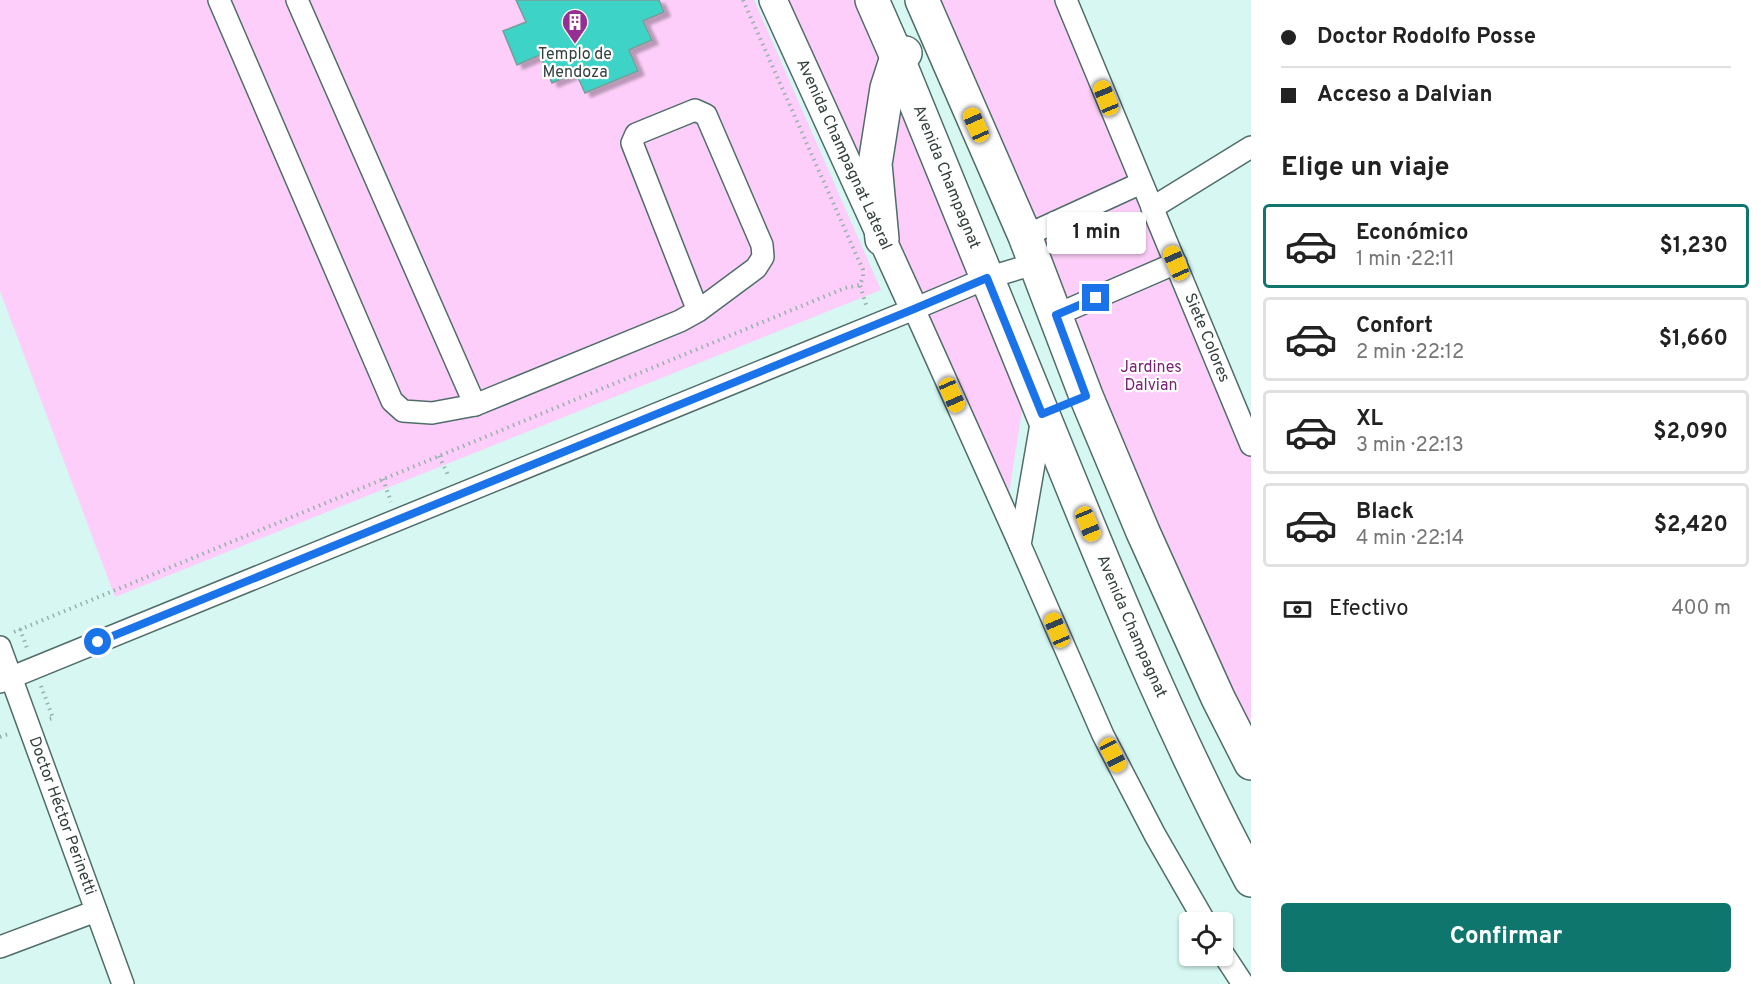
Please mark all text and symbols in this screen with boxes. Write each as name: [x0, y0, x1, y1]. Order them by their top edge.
building icon: Templo de Mendoza: [560, 7, 590, 45]
text: Doctor Rodolfo Posse: [1317, 24, 1536, 51]
place label: Templo de Mendoza: [538, 45, 612, 83]
street label: Avenida Champagnat Lateral: [791, 56, 896, 253]
car: [1091, 78, 1121, 118]
text: Acceso a Dalvian: [1317, 82, 1492, 109]
street label: Avenida Champagnat: [908, 102, 984, 252]
car: [960, 105, 992, 145]
text: Elige un viaje: [1281, 151, 1450, 185]
callout: 1 min: [1046, 211, 1146, 253]
icon: car: [1284, 219, 1338, 273]
text: 1 min: [1072, 220, 1121, 246]
text: Económico: [1356, 220, 1469, 247]
text: $1,230: [1659, 233, 1728, 260]
car: [1160, 243, 1192, 283]
text: 1 min · 22:11: [1356, 247, 1455, 273]
route end: [1082, 284, 1109, 311]
street label: Siete Colores: [1179, 290, 1234, 385]
icon: car: [1284, 312, 1338, 366]
text: Confort: [1356, 313, 1433, 340]
text: $1,660: [1659, 326, 1728, 353]
text: 2 min · 22:12: [1356, 340, 1464, 366]
park label: Jardines Dalvian: [1120, 358, 1182, 396]
car: [936, 375, 968, 415]
icon: car: [1284, 405, 1338, 459]
text: XL: [1356, 406, 1383, 433]
text: $2,090: [1653, 419, 1728, 446]
text: 3 min · 22:13: [1356, 433, 1464, 459]
icon: car: [1284, 498, 1338, 552]
text: Black: [1356, 499, 1414, 526]
car: [1073, 504, 1103, 544]
text: $2,420: [1654, 512, 1728, 539]
text: 4 min · 22:14: [1356, 526, 1464, 552]
street label: Avenida Champagnat: [1092, 552, 1171, 701]
icon: cash: [1281, 593, 1314, 626]
text: Efectivo: [1329, 596, 1409, 623]
text: 400 m: [1671, 596, 1731, 622]
car: [1042, 610, 1072, 650]
route start: [84, 628, 111, 655]
street label: Doctor Héctor Perinetti: [24, 734, 100, 898]
car: [1097, 735, 1129, 775]
button: Confirmar: [1281, 903, 1731, 972]
map controls: [1179, 912, 1233, 966]
button: locate: [1179, 912, 1233, 966]

